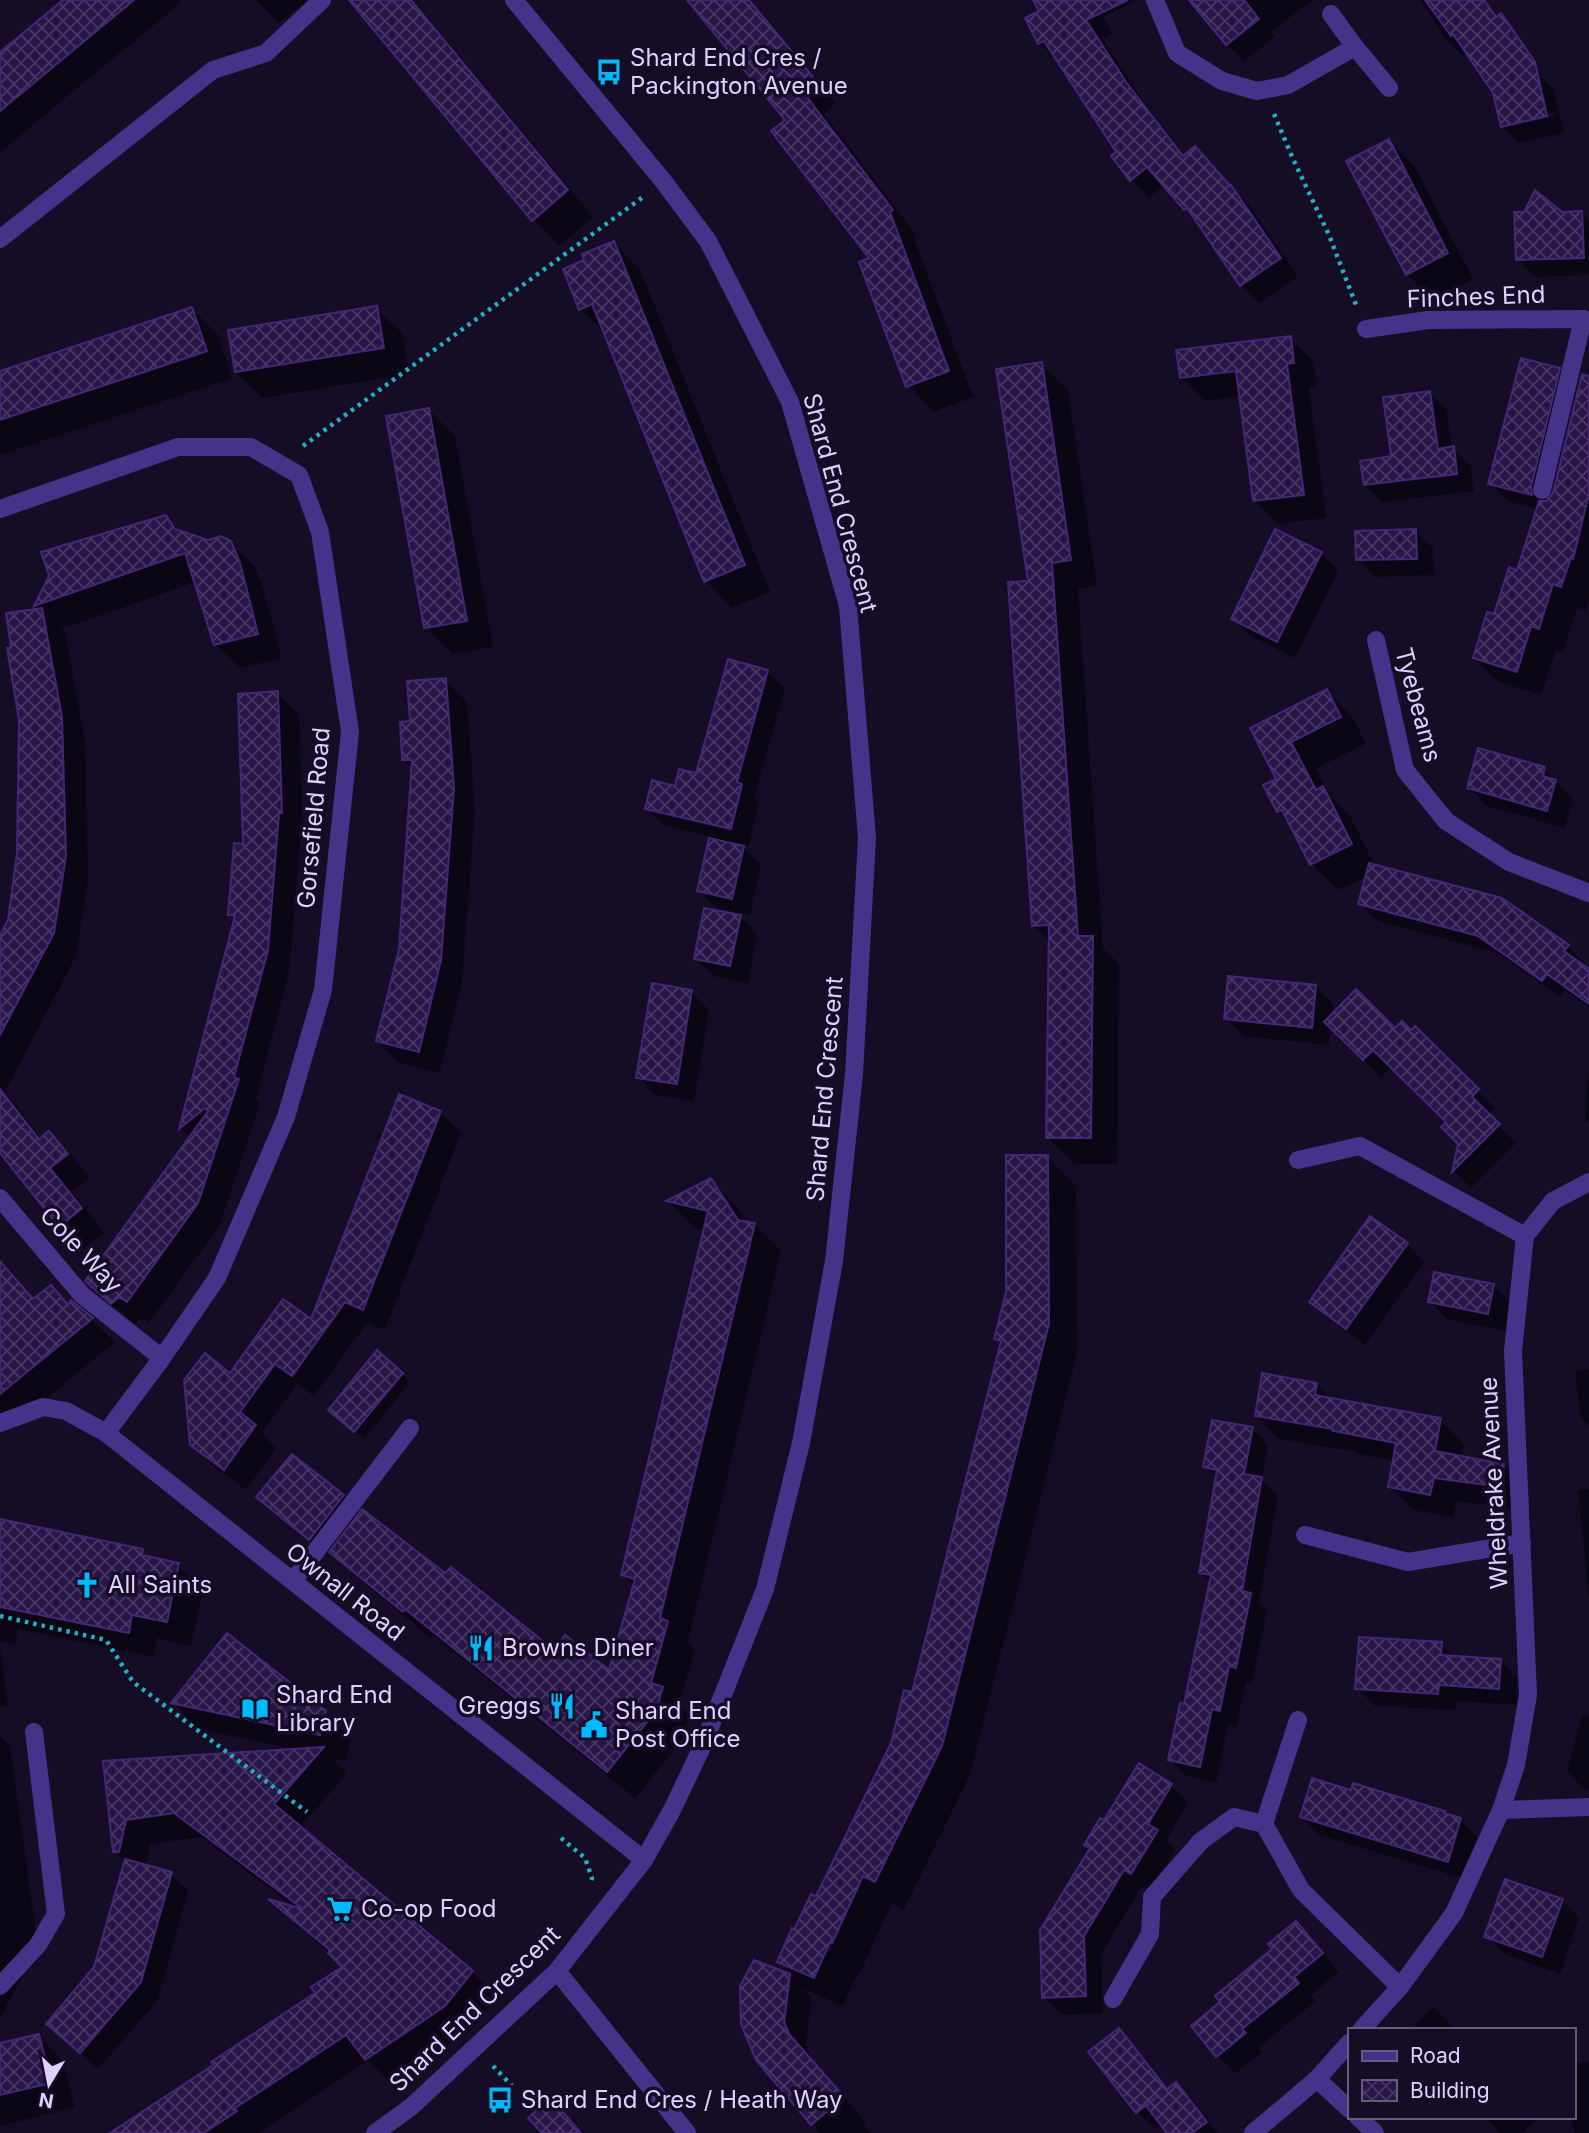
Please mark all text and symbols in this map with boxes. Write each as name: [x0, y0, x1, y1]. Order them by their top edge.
place label: Shard End Cres / Packington Avenue: [630, 43, 848, 100]
bus stop icon: Shard End Cres / Packington Avenue: [594, 57, 624, 87]
street label: Finches End: [1406, 280, 1546, 313]
street label: Shard End Crescent: [797, 390, 884, 616]
street label: Tyebeams: [1389, 645, 1448, 765]
street label: Gorsefield Road: [291, 726, 336, 910]
street label: Shard End Crescent: [800, 975, 849, 1203]
street label: Cole Way: [34, 1200, 129, 1299]
street label: Wheldrake Avenue: [1473, 1376, 1514, 1590]
street label: Ownall Road: [280, 1536, 410, 1647]
church icon: All Saints: [72, 1570, 102, 1600]
place label: All Saints: [108, 1570, 212, 1599]
restaurant icon: Browns Diner: [466, 1633, 496, 1663]
place label: Browns Diner: [502, 1633, 654, 1662]
place label: Shard End Library: [276, 1680, 392, 1737]
place label: Greggs: [458, 1691, 541, 1720]
restaurant icon: Greggs: [547, 1691, 577, 1721]
library icon: Shard End Library: [240, 1694, 270, 1724]
place label: Shard End Post Office: [615, 1696, 741, 1753]
public building icon: Shard End Post Office: [579, 1710, 609, 1740]
supermarket icon: Co-op Food: [325, 1894, 355, 1924]
place label: Co-op Food: [361, 1894, 497, 1923]
street label: Shard End Crescent: [383, 1920, 566, 2097]
legend: [1348, 2028, 1575, 2119]
text: Road: [1410, 2043, 1461, 2068]
north arrow: [14, 2049, 84, 2119]
text: Building: [1410, 2078, 1490, 2103]
bus stop icon: Shard End Cres / Heath Way: [485, 2085, 515, 2115]
place label: Shard End Cres / Heath Way: [521, 2085, 843, 2114]
text: N: [37, 2088, 55, 2113]

